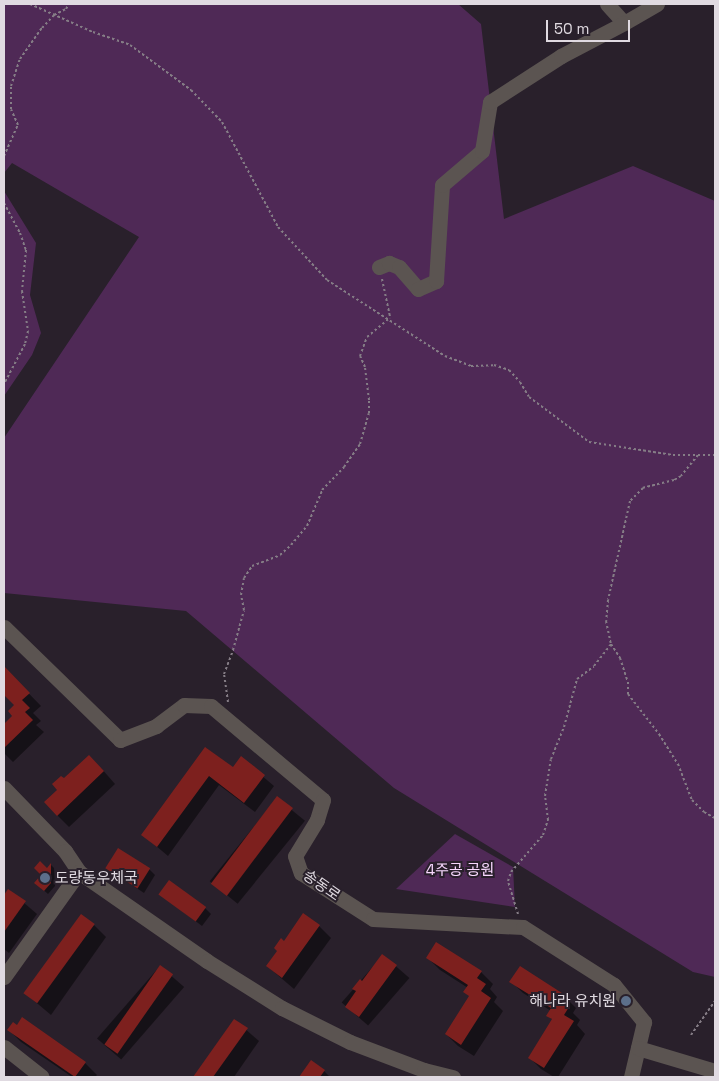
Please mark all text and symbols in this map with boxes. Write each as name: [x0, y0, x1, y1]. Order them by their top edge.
scale bar: [549, 10, 633, 42]
text: 50 m: [554, 19, 589, 38]
park label: 4주공 공원: [426, 861, 494, 879]
street label: 송동로: [300, 866, 344, 904]
place label: 도량동우체국: [55, 869, 138, 887]
marker: 도량동우체국: [39, 872, 51, 884]
place label: 해나라 유치원: [529, 992, 616, 1010]
marker: 해나라 유치원: [620, 995, 632, 1007]

